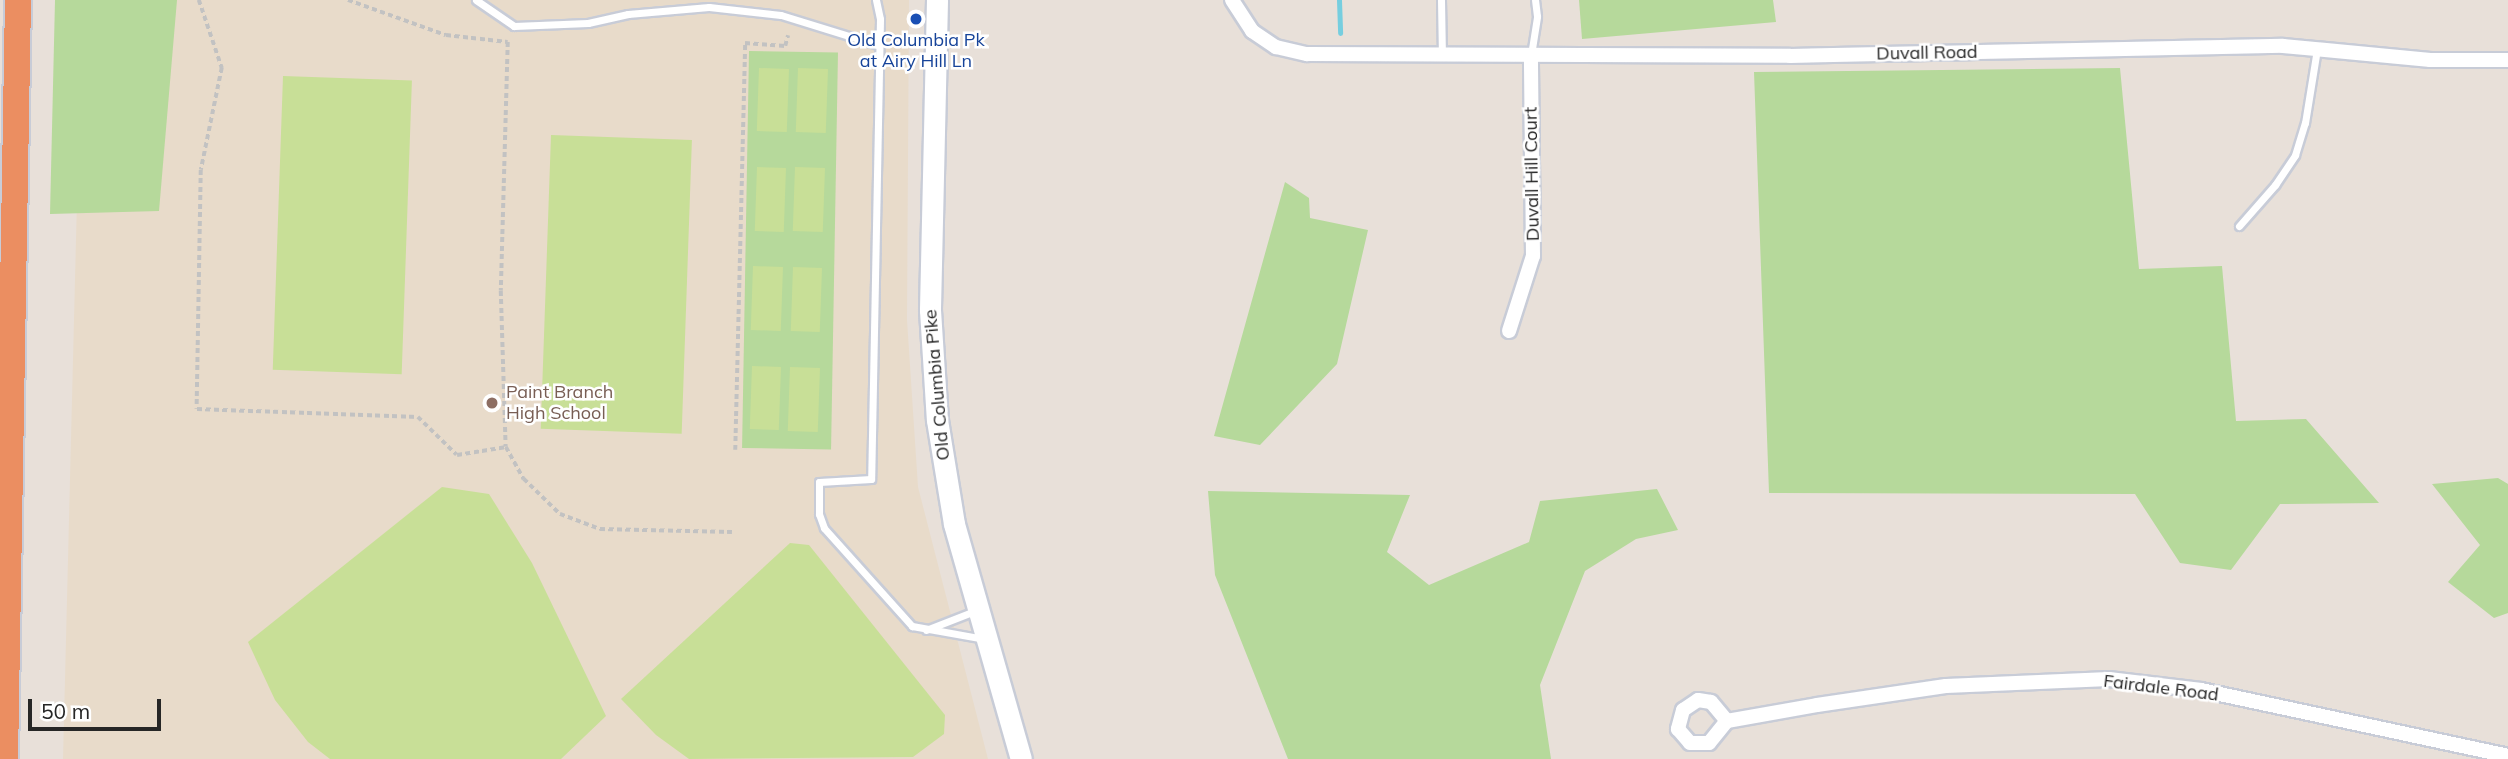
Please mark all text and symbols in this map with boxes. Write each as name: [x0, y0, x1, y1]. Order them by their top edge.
marker: Old Columbia Pk at Airy Hill Ln: [908, 11, 924, 27]
place label: Old Columbia Pk at Airy Hill Ln: [847, 30, 985, 72]
street label: Duvall Road: [1876, 41, 1978, 65]
street label: Duvall Hill Court: [1520, 107, 1544, 241]
street label: Old Columbia Pike: [920, 309, 954, 461]
place label: Paint Branch High School: [506, 382, 613, 424]
marker: Paint Branch High School: [484, 395, 500, 411]
street label: Fairdale Road: [2102, 670, 2220, 706]
scale bar: [32, 686, 164, 730]
text: 50 m: [41, 698, 90, 724]

